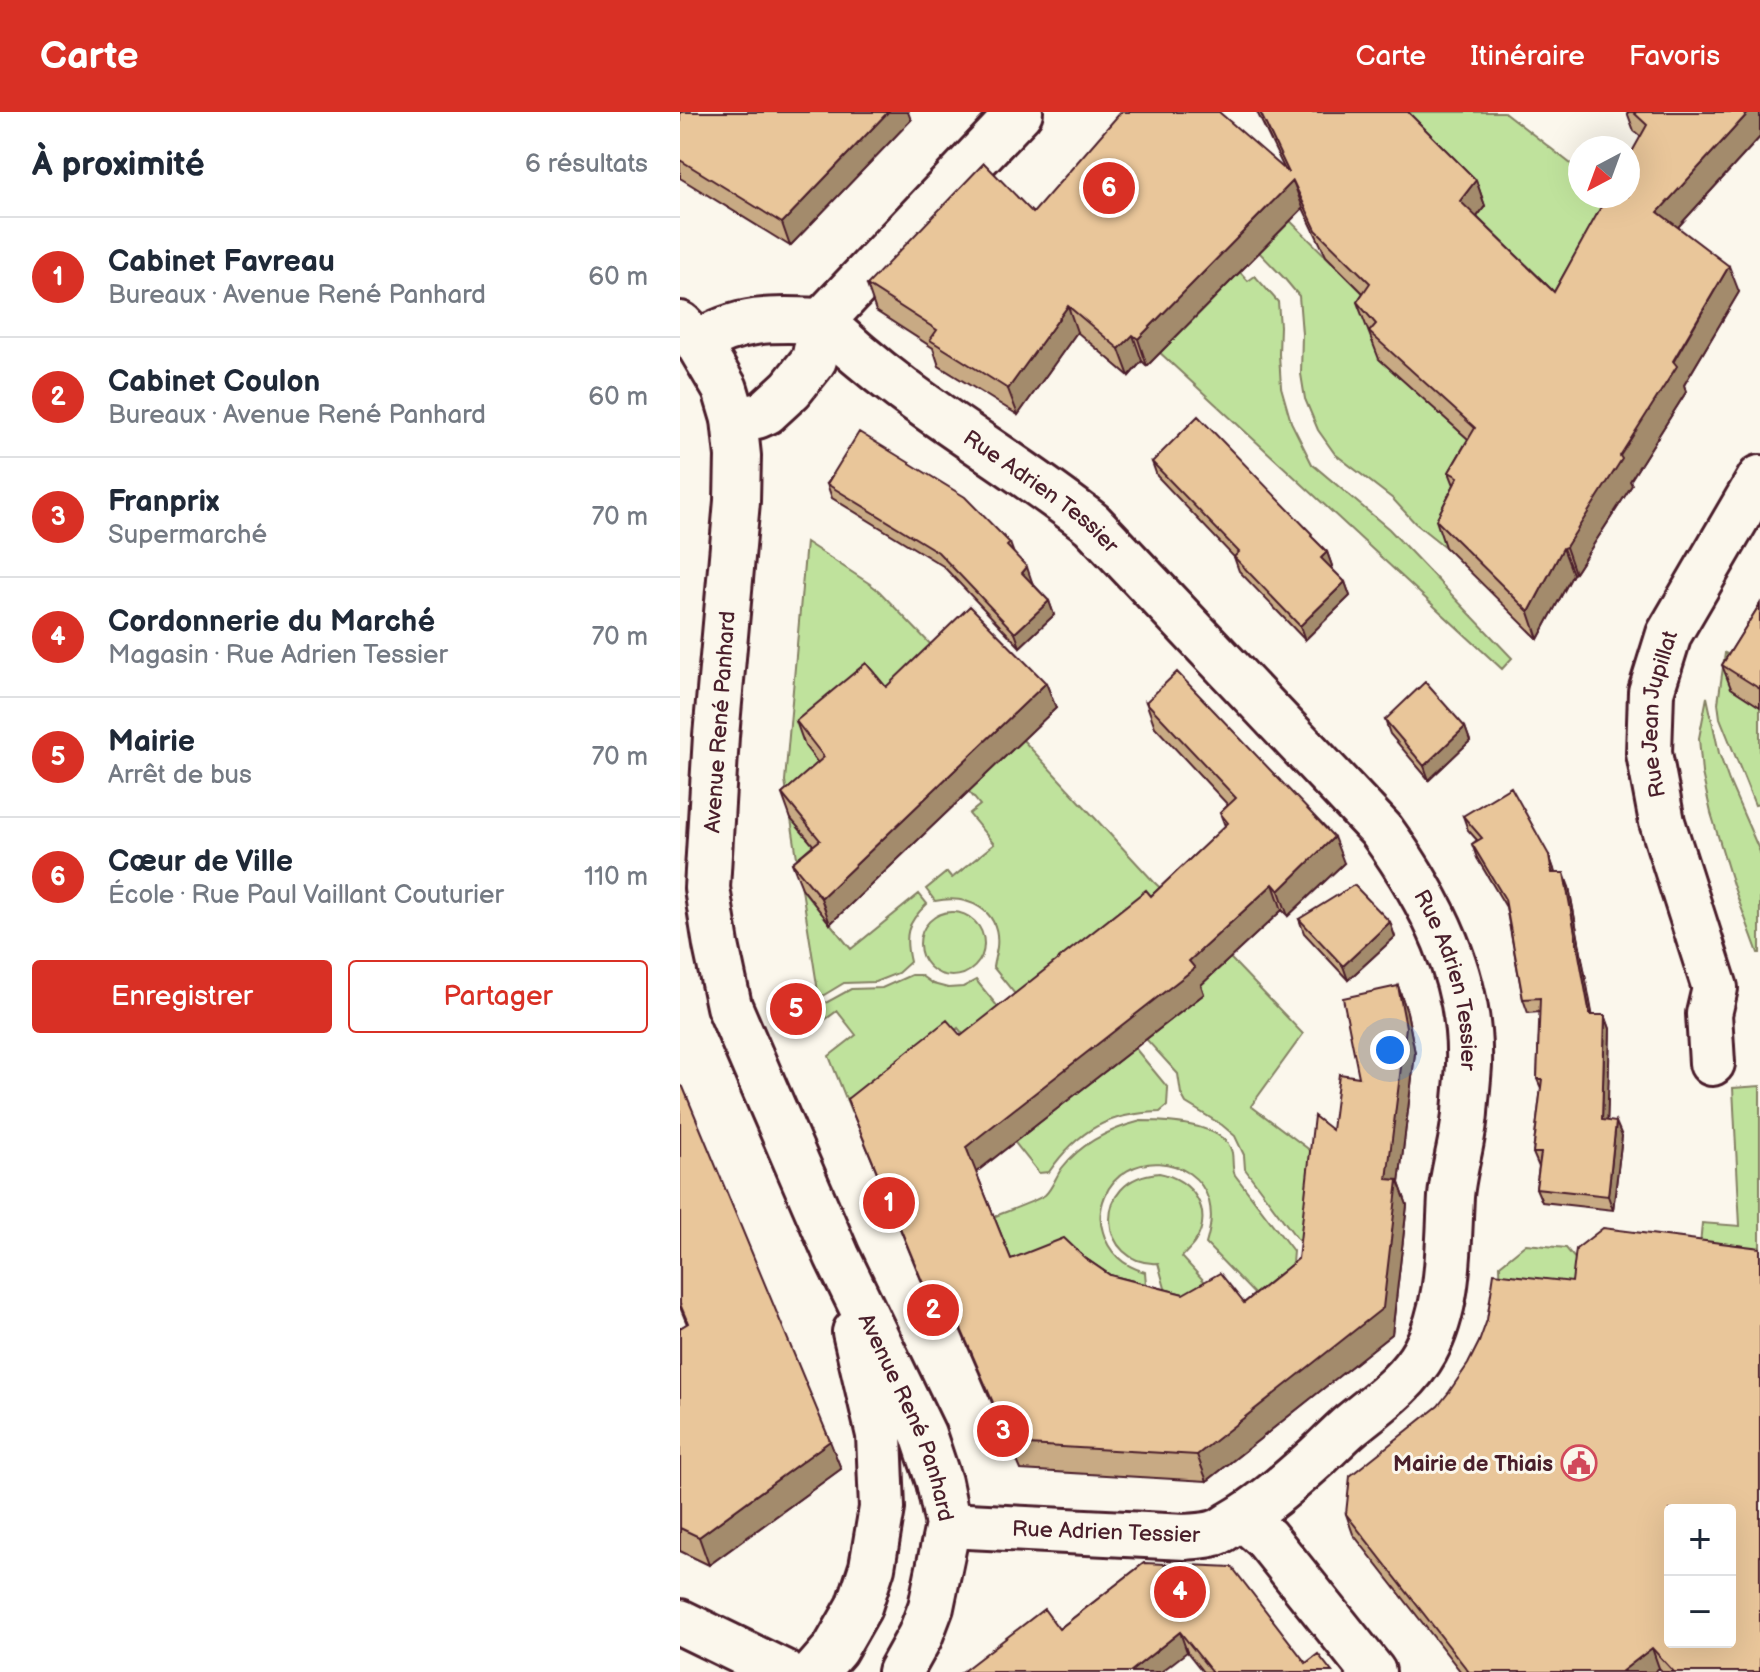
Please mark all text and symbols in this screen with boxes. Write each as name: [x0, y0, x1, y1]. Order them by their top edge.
text: Carte: [40, 34, 139, 79]
text: Carte: [1356, 40, 1426, 73]
text: Itinéraire: [1470, 40, 1585, 73]
text: Favoris: [1629, 40, 1720, 73]
north arrow: [1568, 136, 1640, 208]
text: À proximité: [32, 144, 205, 185]
text: 6 résultats: [525, 149, 648, 180]
pin: 6: [1083, 158, 1135, 218]
text: Cabinet Favreau: [108, 244, 335, 280]
text: 1: [53, 262, 63, 293]
text: 60 m: [588, 262, 648, 293]
text: Bureaux · Avenue René Panhard: [108, 280, 486, 311]
text: Cabinet Coulon: [108, 364, 320, 400]
text: 2: [50, 382, 66, 413]
text: 60 m: [588, 382, 648, 413]
text: Bureaux · Avenue René Panhard: [108, 400, 486, 431]
street label: Rue Adrien Tessier: [958, 425, 1125, 560]
text: Franprix: [108, 484, 219, 520]
text: 3: [50, 502, 66, 533]
text: 70 m: [591, 502, 648, 533]
text: Supermarché: [108, 520, 267, 551]
text: Cordonnerie du Marché: [108, 604, 435, 640]
street label: Avenue René Panhard: [699, 610, 742, 834]
text: 4: [50, 622, 66, 653]
text: 70 m: [591, 622, 648, 653]
street label: Rue Jean Jupillat: [1637, 627, 1684, 800]
text: Magasin · Rue Adrien Tessier: [108, 640, 448, 671]
text: Mairie: [108, 724, 195, 760]
text: 5: [50, 742, 66, 773]
text: 70 m: [591, 742, 648, 773]
text: Arrêt de bus: [108, 760, 252, 791]
text: Cœur de Ville: [108, 844, 293, 880]
text: 6: [50, 862, 66, 893]
text: 110 m: [584, 862, 648, 893]
text: École · Rue Paul Vaillant Couturier: [108, 880, 504, 911]
street label: Rue Adrien Tessier: [1407, 885, 1481, 1072]
button: Enregistrer: [32, 960, 332, 1033]
button: Partager: [348, 960, 648, 1033]
pin: 5: [770, 979, 822, 1039]
your location: [1370, 1030, 1410, 1070]
pin: 1: [863, 1173, 915, 1233]
pin: 2: [907, 1280, 959, 1340]
street label: Avenue René Panhard: [852, 1309, 959, 1524]
pin: 3: [977, 1401, 1029, 1461]
public building icon: Mairie de Thiais: [1560, 1444, 1598, 1482]
place label: Mairie de Thiais: [1393, 1451, 1553, 1478]
map controls: [1664, 1504, 1736, 1648]
button: +: [1664, 1504, 1736, 1576]
street label: Rue Adrien Tessier: [1011, 1516, 1202, 1549]
pin: 4: [1154, 1562, 1206, 1622]
button: −: [1664, 1576, 1736, 1648]

